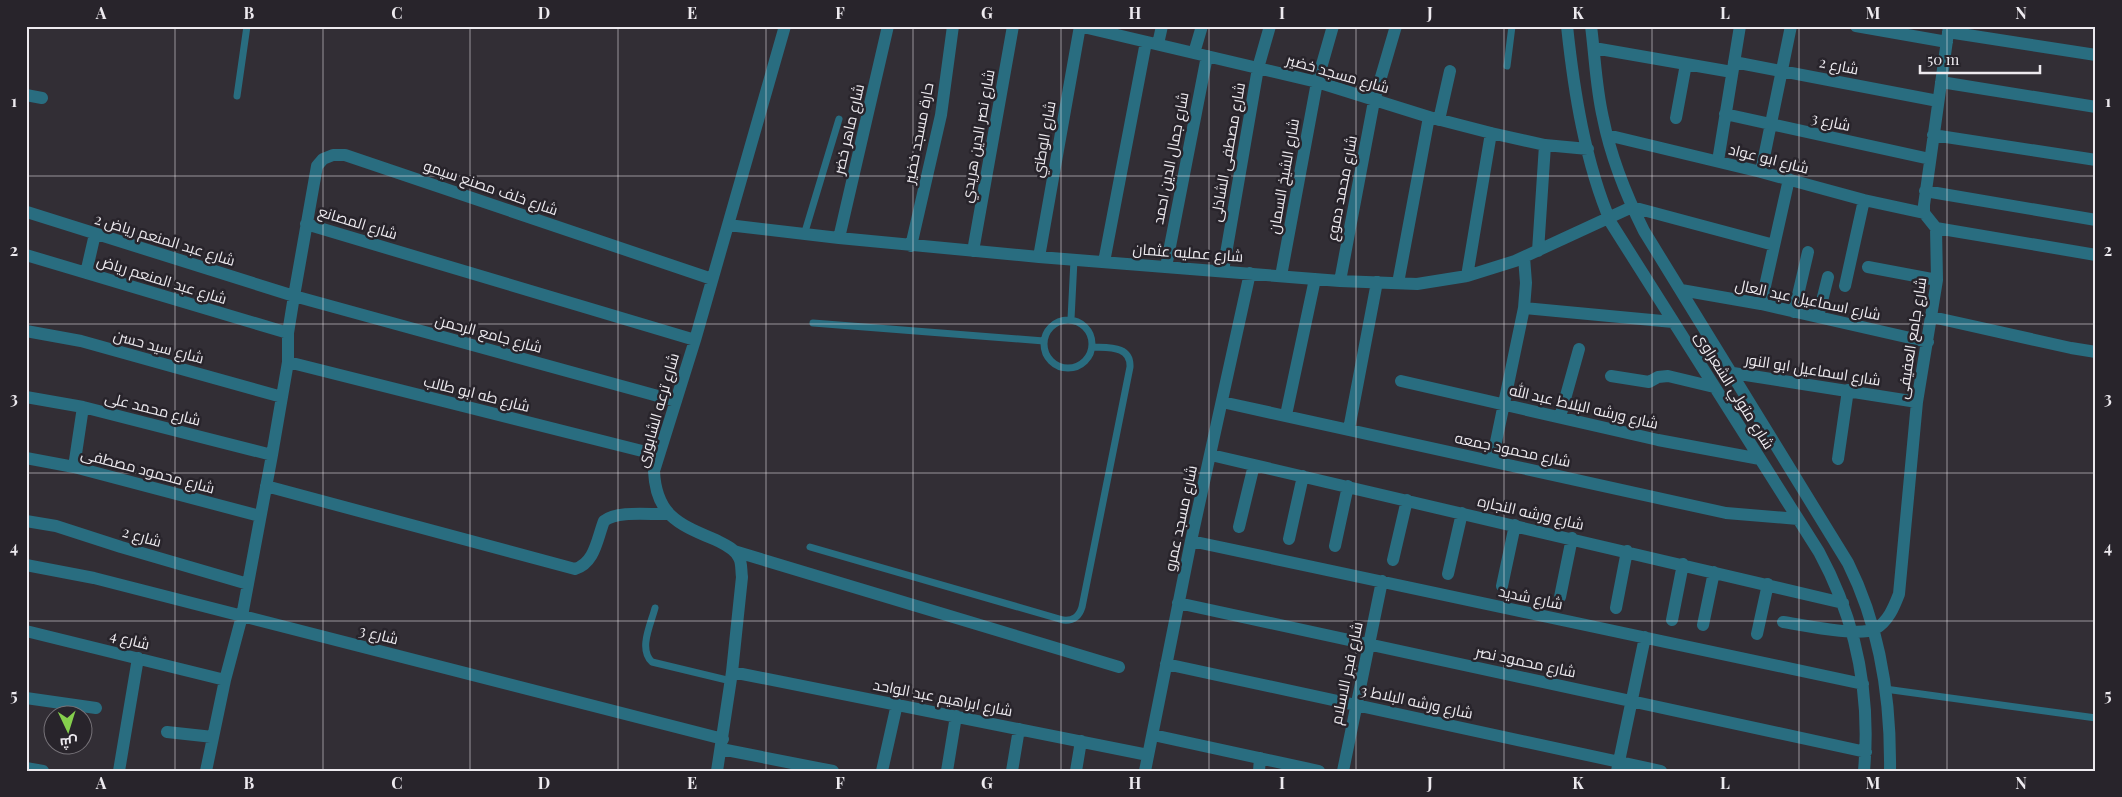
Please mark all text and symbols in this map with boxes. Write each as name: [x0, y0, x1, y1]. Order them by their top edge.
text: A: [95, 2, 107, 23]
text: B: [244, 2, 255, 23]
text: C: [391, 2, 403, 23]
text: D: [538, 2, 550, 23]
text: E: [687, 2, 697, 23]
text: F: [835, 2, 845, 23]
text: G: [981, 2, 993, 23]
text: H: [1129, 2, 1142, 23]
text: I: [1279, 2, 1285, 23]
text: J: [1426, 2, 1433, 23]
text: K: [1572, 2, 1584, 23]
text: L: [1720, 2, 1730, 23]
text: M: [1866, 2, 1881, 23]
text: N: [2015, 2, 2027, 23]
scale bar: [1920, 42, 2040, 74]
street label: شارع مسجد خضير: [1283, 48, 1392, 99]
text: 50 m: [1927, 49, 1960, 69]
street label: شارع 2: [1817, 51, 1861, 81]
street label: شارع نصر الدين هريدي: [955, 68, 1002, 205]
street label: حارة مسجد خضير: [898, 81, 938, 186]
street label: شارع مصطفى الشاذلى: [1205, 81, 1251, 224]
street label: شارع ماهر خضر: [828, 82, 870, 178]
text: 1: [11, 90, 17, 111]
street label: شارع جمال الدين احمد: [1147, 90, 1195, 226]
text: 1: [2105, 90, 2111, 111]
street label: شارع الوطني: [1026, 99, 1063, 179]
street label: شارع 3: [1809, 107, 1852, 137]
street label: شارع الشيخ السمان: [1263, 117, 1305, 236]
street label: شارع محمد دموع: [1321, 133, 1363, 243]
street label: شارع ابو عواد: [1726, 138, 1811, 180]
street label: شارع خلف مصنع سيمو: [420, 155, 561, 221]
street label: شارع المصانع: [315, 200, 400, 245]
street label: شارع عبد المنعم رياض 2: [92, 208, 238, 272]
street label: شارع عمليه عثمان: [1132, 238, 1244, 268]
text: 2: [10, 239, 18, 260]
text: 2: [2104, 239, 2112, 260]
street label: شارع عبد المنعم رياض: [94, 250, 230, 310]
street label: شارع اسماعيل عبد العال: [1733, 274, 1883, 326]
street label: شارع جامع العفيفى: [1892, 276, 1932, 401]
street label: شارع جامع الرحمن: [433, 309, 545, 359]
street label: شارع سيد حسن: [111, 324, 206, 370]
street label: شارع متولي الشعراوى: [1688, 327, 1779, 454]
street label: شارع اسماعيل ابو النور: [1743, 348, 1882, 392]
street label: شارع ترعه الشابورى: [631, 350, 685, 470]
street label: شارع طه ابو طالب: [421, 370, 532, 418]
street label: شارع ورشه البلاط عبد الله: [1507, 379, 1661, 435]
street label: شارع محمد على: [103, 386, 203, 431]
text: 3: [10, 387, 18, 408]
text: 3: [2104, 387, 2112, 408]
street label: شارع محمود جمعه: [1453, 427, 1573, 473]
street label: شارع محمود مصطفى: [78, 443, 217, 499]
street label: شارع مسجد عمرو: [1159, 463, 1203, 573]
street label: شارع ورشه النجاره: [1475, 490, 1586, 536]
street label: شارع 2: [119, 521, 164, 553]
text: 4: [10, 536, 18, 557]
text: 4: [2104, 536, 2112, 557]
street label: شارع شديد: [1497, 580, 1565, 616]
street label: شارع 3: [357, 620, 401, 650]
street label: شارع فجر الاسلام: [1325, 620, 1369, 727]
street label: شارع 4: [108, 624, 152, 656]
street label: شارع محمود نصر: [1473, 640, 1578, 683]
street label: شارع ابراهيم عبد الواحد: [871, 674, 1014, 722]
street label: شارع ورشه البلاط 3: [1359, 679, 1475, 725]
text: 5: [10, 684, 18, 705]
text: 5: [2104, 684, 2112, 705]
north arrow: [42, 704, 92, 754]
text: ش: [59, 733, 79, 754]
text: A: [95, 772, 107, 793]
text: B: [244, 772, 255, 793]
text: C: [391, 772, 403, 793]
text: D: [538, 772, 550, 793]
text: E: [687, 772, 697, 793]
text: F: [835, 772, 845, 793]
text: G: [981, 772, 993, 793]
text: H: [1129, 772, 1142, 793]
text: I: [1279, 772, 1285, 793]
text: J: [1426, 772, 1433, 793]
text: K: [1572, 772, 1584, 793]
text: L: [1720, 772, 1730, 793]
text: M: [1866, 772, 1881, 793]
text: N: [2015, 772, 2027, 793]

